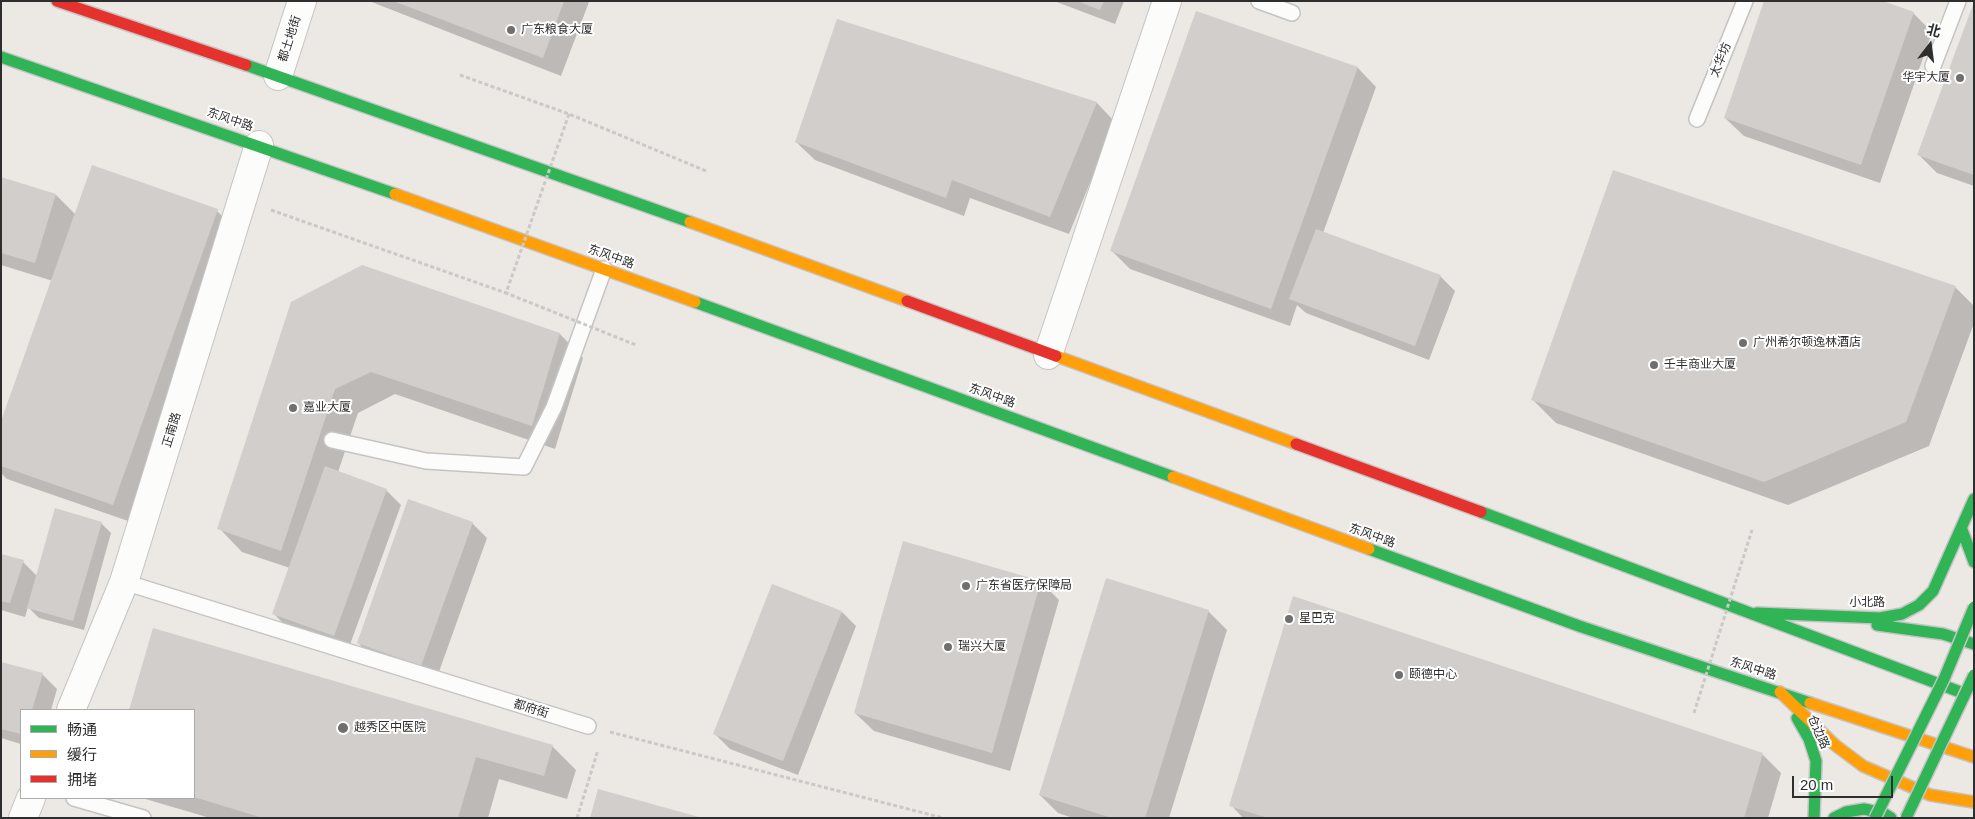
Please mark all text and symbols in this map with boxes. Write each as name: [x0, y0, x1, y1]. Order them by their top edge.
street label: 都土地街: [276, 14, 304, 64]
north arrow: [1905, 20, 1955, 70]
text: 北: [1925, 21, 1943, 40]
place label: 广东粮食大厦: [521, 23, 593, 37]
marker: 广东粮食大厦: [505, 24, 517, 36]
street label: 太华坊: [1708, 41, 1734, 79]
place label: 华宇大厦: [1902, 71, 1950, 85]
marker: 华宇大厦: [1954, 72, 1966, 84]
street label: 东风中路: [205, 105, 255, 135]
street label: 东风中路: [586, 242, 636, 272]
place label: 广州希尔顿逸林酒店: [1753, 336, 1861, 350]
marker: 广州希尔顿逸林酒店: [1737, 337, 1749, 349]
place label: 壬丰商业大厦: [1664, 358, 1736, 372]
marker: 壬丰商业大厦: [1648, 359, 1660, 371]
street label: 东风中路: [967, 381, 1017, 411]
place label: 嘉业大厦: [303, 401, 351, 415]
marker: 嘉业大厦: [287, 402, 299, 414]
street label: 正南路: [160, 411, 184, 449]
street label: 东风中路: [1347, 521, 1397, 551]
place label: 广东省医疗保障局: [976, 579, 1072, 593]
marker: 广东省医疗保障局: [960, 580, 972, 592]
street label: 小北路: [1849, 596, 1885, 610]
place label: 星巴克: [1299, 612, 1335, 626]
marker: 星巴克: [1283, 613, 1295, 625]
place label: 瑞兴大厦: [958, 640, 1006, 654]
marker: 瑞兴大厦: [942, 641, 954, 653]
street label: 东风中路: [1728, 655, 1778, 683]
place label: 颐德中心: [1409, 668, 1457, 682]
marker: 颐德中心: [1393, 669, 1405, 681]
street label: 都府街: [512, 697, 550, 721]
legend: [20, 709, 195, 799]
street label: 仓边路: [1804, 713, 1832, 751]
text: 畅通: [67, 721, 97, 738]
marker: 越秀区中医院: [336, 721, 350, 735]
place label: 越秀区中医院: [354, 721, 426, 735]
text: 缓行: [67, 746, 97, 763]
scale bar: [1795, 766, 1896, 798]
text: 拥堵: [67, 771, 97, 788]
text: 20 m: [1800, 776, 1833, 793]

